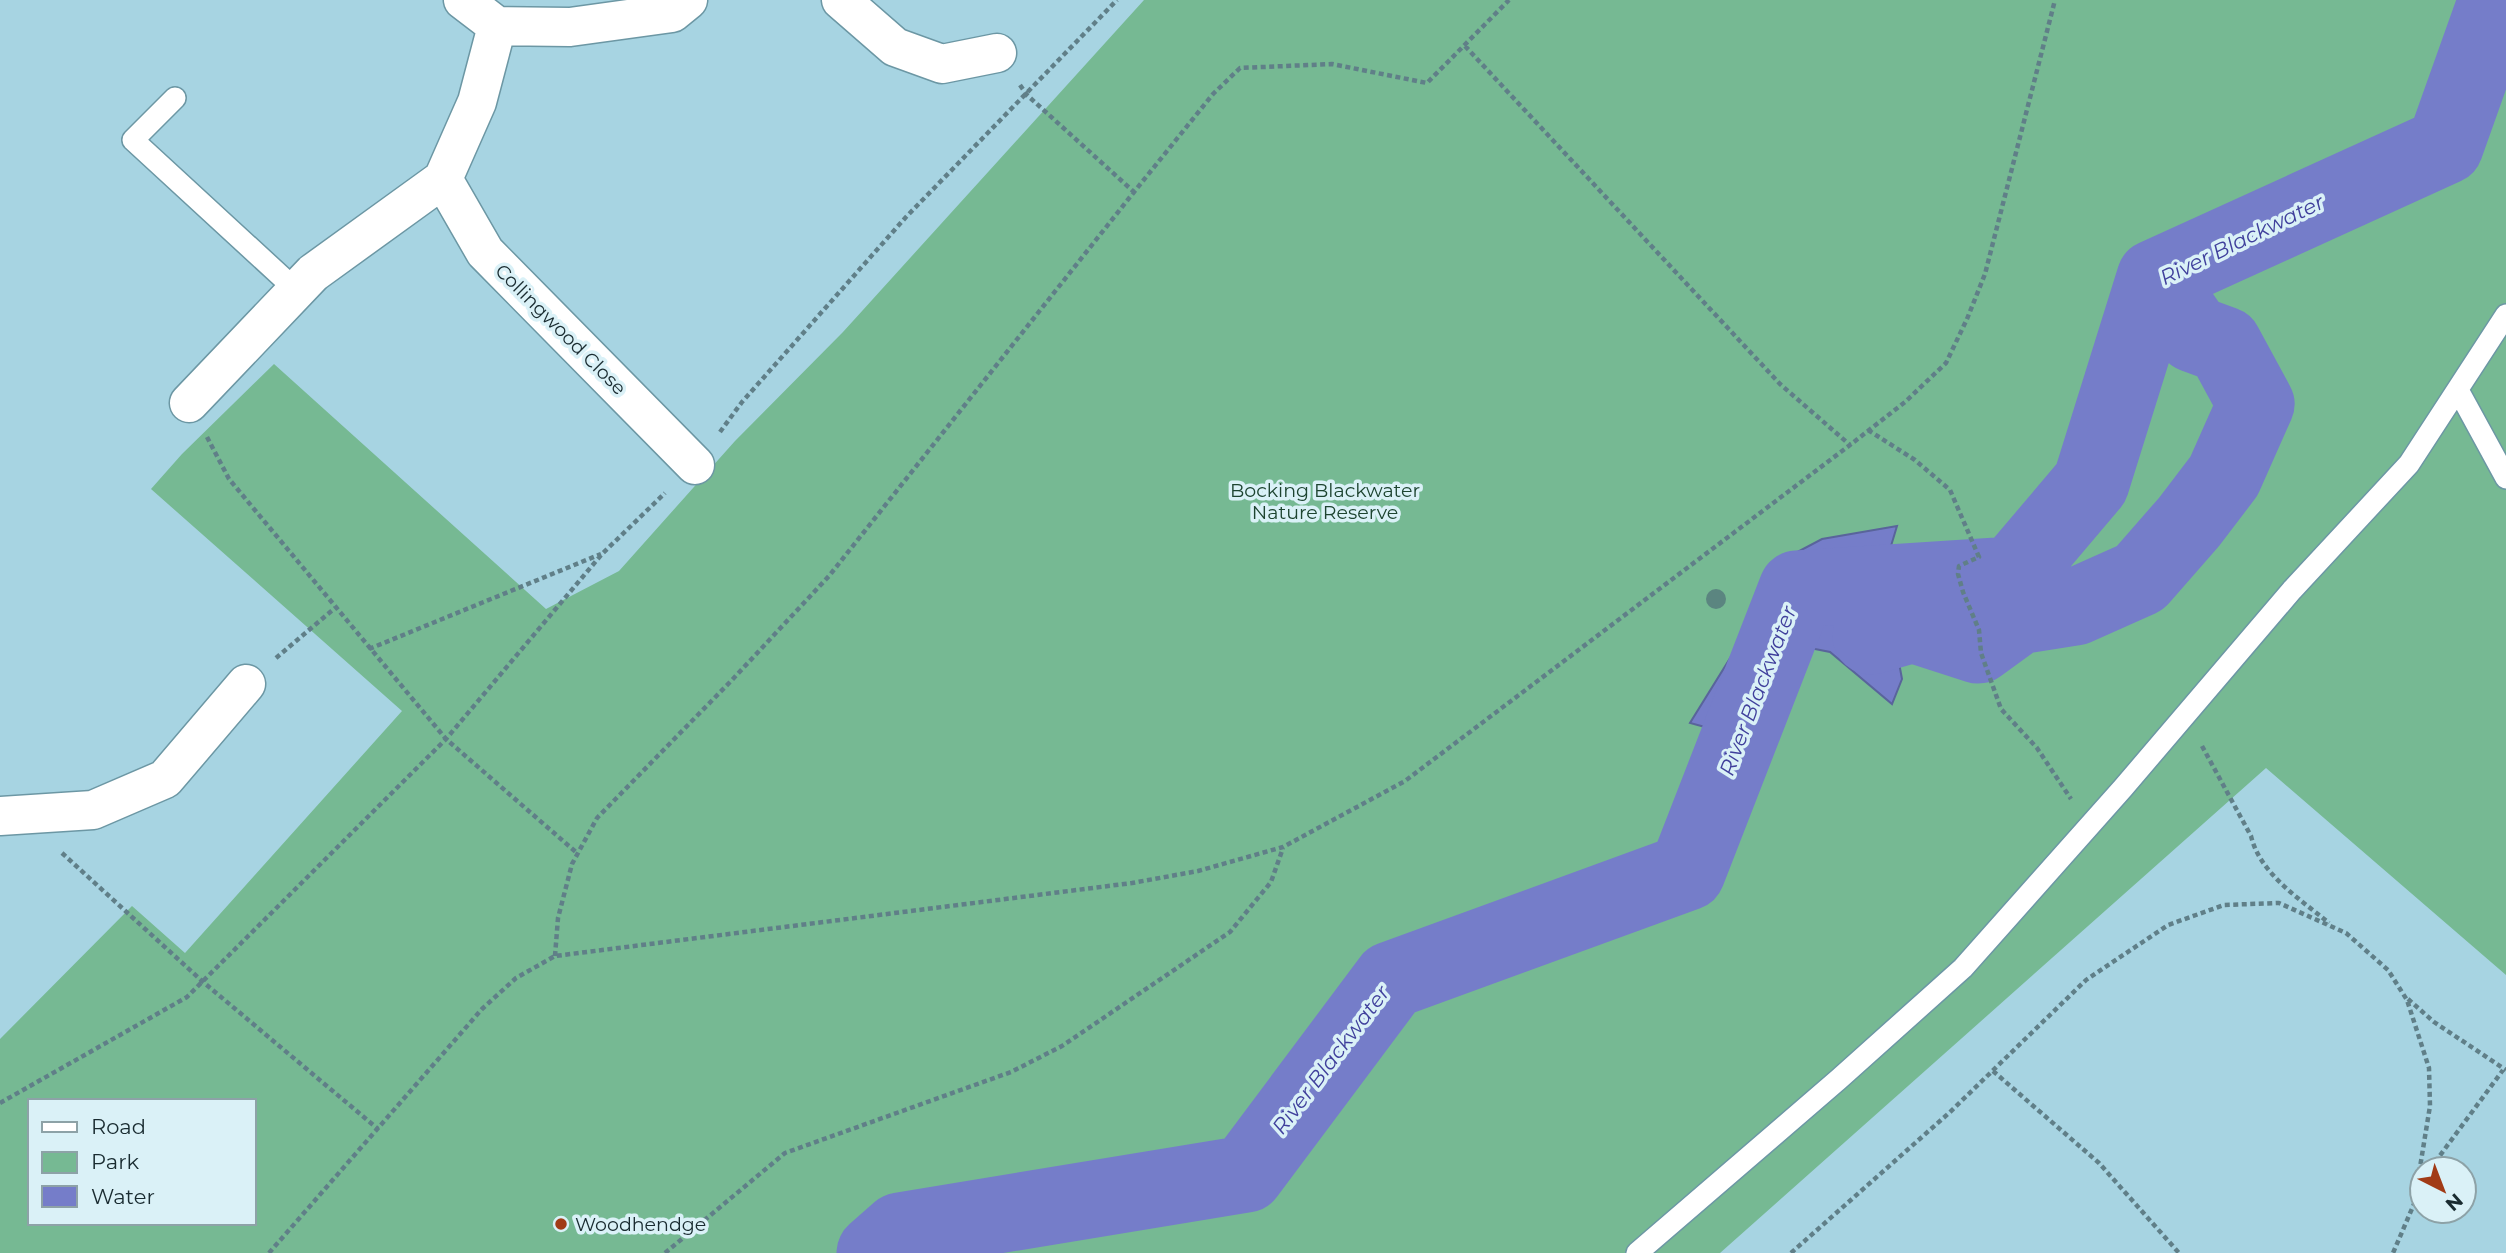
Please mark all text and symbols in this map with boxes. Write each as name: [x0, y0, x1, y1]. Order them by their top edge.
water label: River Blackwater: [2156, 189, 2328, 290]
street label: Collingwood Close: [490, 259, 631, 400]
park label: Bocking Blackwater Nature Reserve: [1230, 479, 1420, 524]
water label: River Blackwater: [1714, 602, 1802, 779]
water label: River Blackwater: [1267, 980, 1395, 1139]
legend: [28, 1099, 256, 1225]
text: Road: [91, 1114, 146, 1139]
text: Park: [91, 1149, 139, 1174]
north arrow: [2408, 1155, 2478, 1225]
text: Water: [91, 1184, 155, 1209]
text: N: [2441, 1189, 2467, 1216]
place label: Woodhendge: [575, 1213, 706, 1236]
marker: Woodhendge: [553, 1216, 569, 1232]

